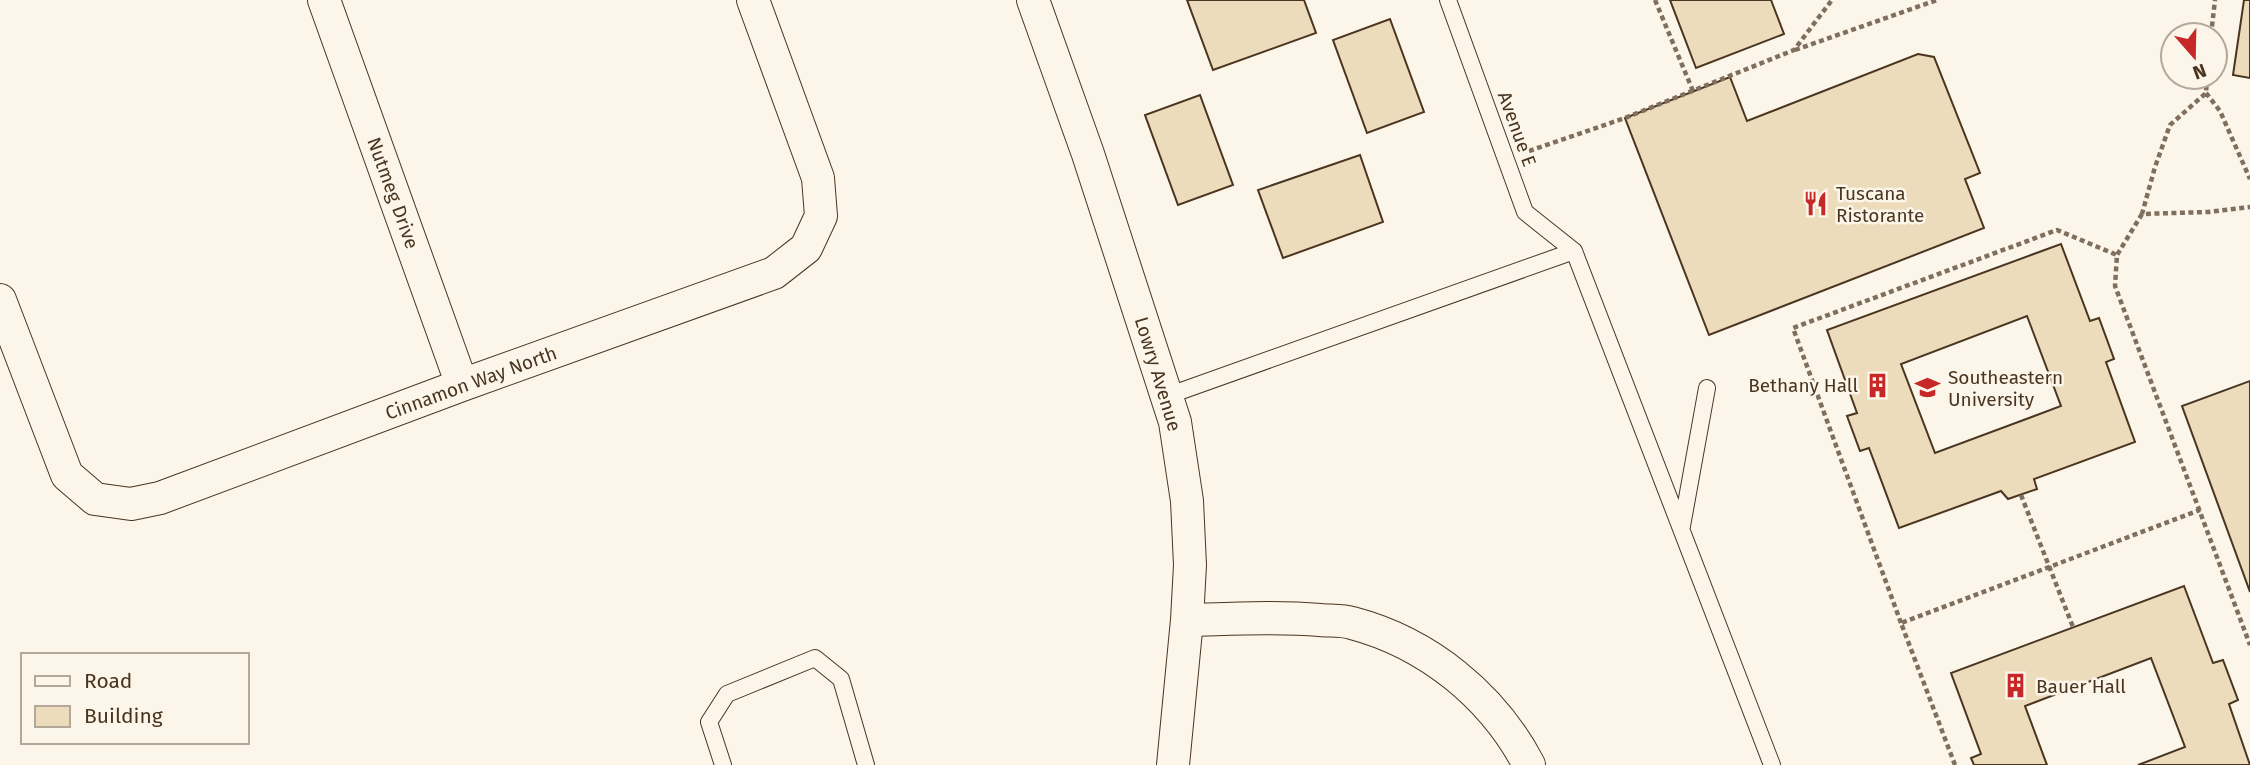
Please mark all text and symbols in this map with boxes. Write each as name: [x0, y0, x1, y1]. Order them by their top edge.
north arrow: [2159, 21, 2229, 91]
text: N: [2190, 59, 2210, 84]
street label: Avenue E: [1493, 88, 1541, 170]
street label: Nutmeg Drive: [362, 134, 424, 252]
place label: Tuscana Ristorante: [1836, 182, 1924, 227]
restaurant icon: Tuscana Ristorante: [1802, 190, 1830, 218]
street label: Lowry Avenue: [1130, 314, 1186, 434]
street label: Cinnamon Way North: [382, 341, 560, 425]
place label: Southeastern University: [1948, 366, 2063, 411]
building icon: Bethany Hall: [1864, 371, 1892, 399]
place label: Bethany Hall: [1748, 374, 1858, 397]
school or university icon: Southeastern University: [1914, 374, 1942, 402]
legend: [21, 653, 248, 744]
text: Road: [84, 668, 132, 694]
building icon: Bauer Hall: [2002, 672, 2030, 700]
place label: Bauer Hall: [2036, 675, 2126, 698]
text: Building: [84, 703, 163, 729]

